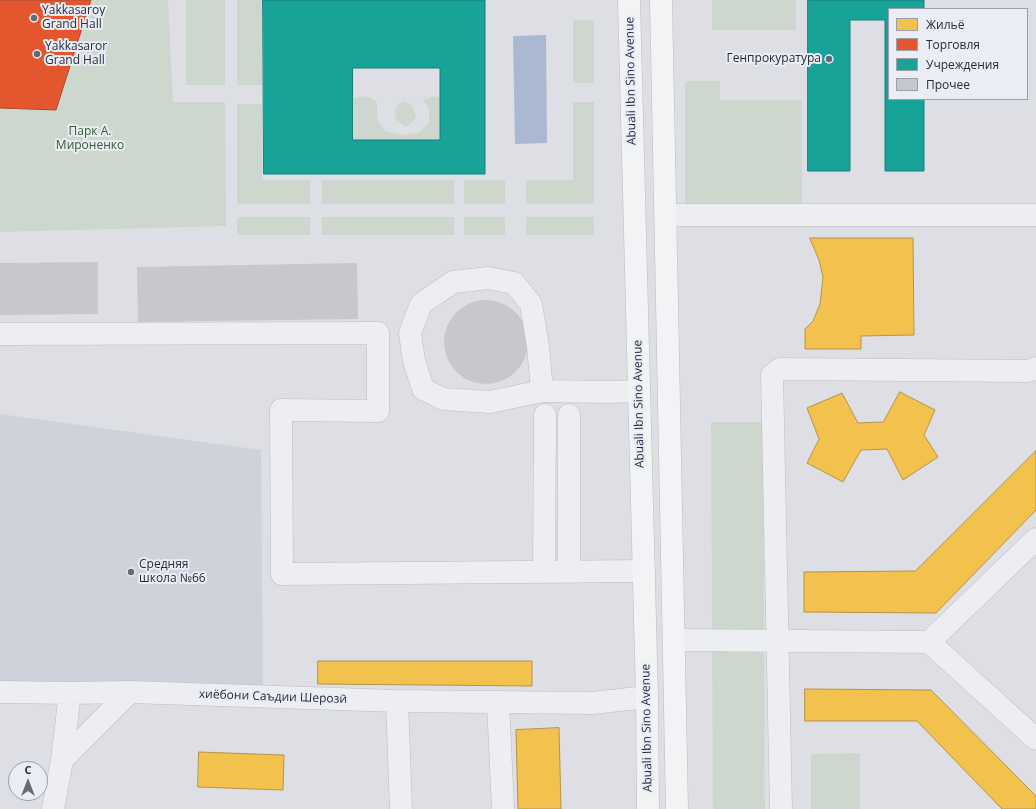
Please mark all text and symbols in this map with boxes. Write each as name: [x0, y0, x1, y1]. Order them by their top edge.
place label: Yakkasaroy Grand Hall: [42, 4, 105, 32]
legend: [888, 8, 1028, 100]
marker: Yakkasaroy Grand Hall: [29, 13, 39, 23]
text: Жильё: [926, 16, 964, 33]
street label: Abuali Ibn Sino Avenue: [623, 17, 639, 145]
text: Торговля: [926, 36, 980, 53]
place label: Yakkasaror Grand Hall: [45, 40, 107, 68]
marker: Yakkasaror Grand Hall: [32, 49, 42, 59]
place label: Генпрокуратура: [727, 52, 821, 66]
marker: Генпрокуратура: [824, 54, 834, 64]
text: Учреждения: [926, 56, 999, 73]
text: Прочее: [926, 76, 970, 93]
park label: Парк А. Мироненко: [56, 125, 124, 153]
street label: Abuali Ibn Sino Avenue: [631, 340, 647, 468]
place label: Средняя школа №66: [139, 558, 206, 586]
marker: Средняя школа №66: [126, 567, 136, 577]
street label: Abuali Ibn Sino Avenue: [639, 664, 655, 792]
street label: хиёбони Саъдии Шерозӣ: [199, 687, 347, 707]
north arrow: [8, 761, 48, 801]
text: С: [24, 762, 32, 777]

